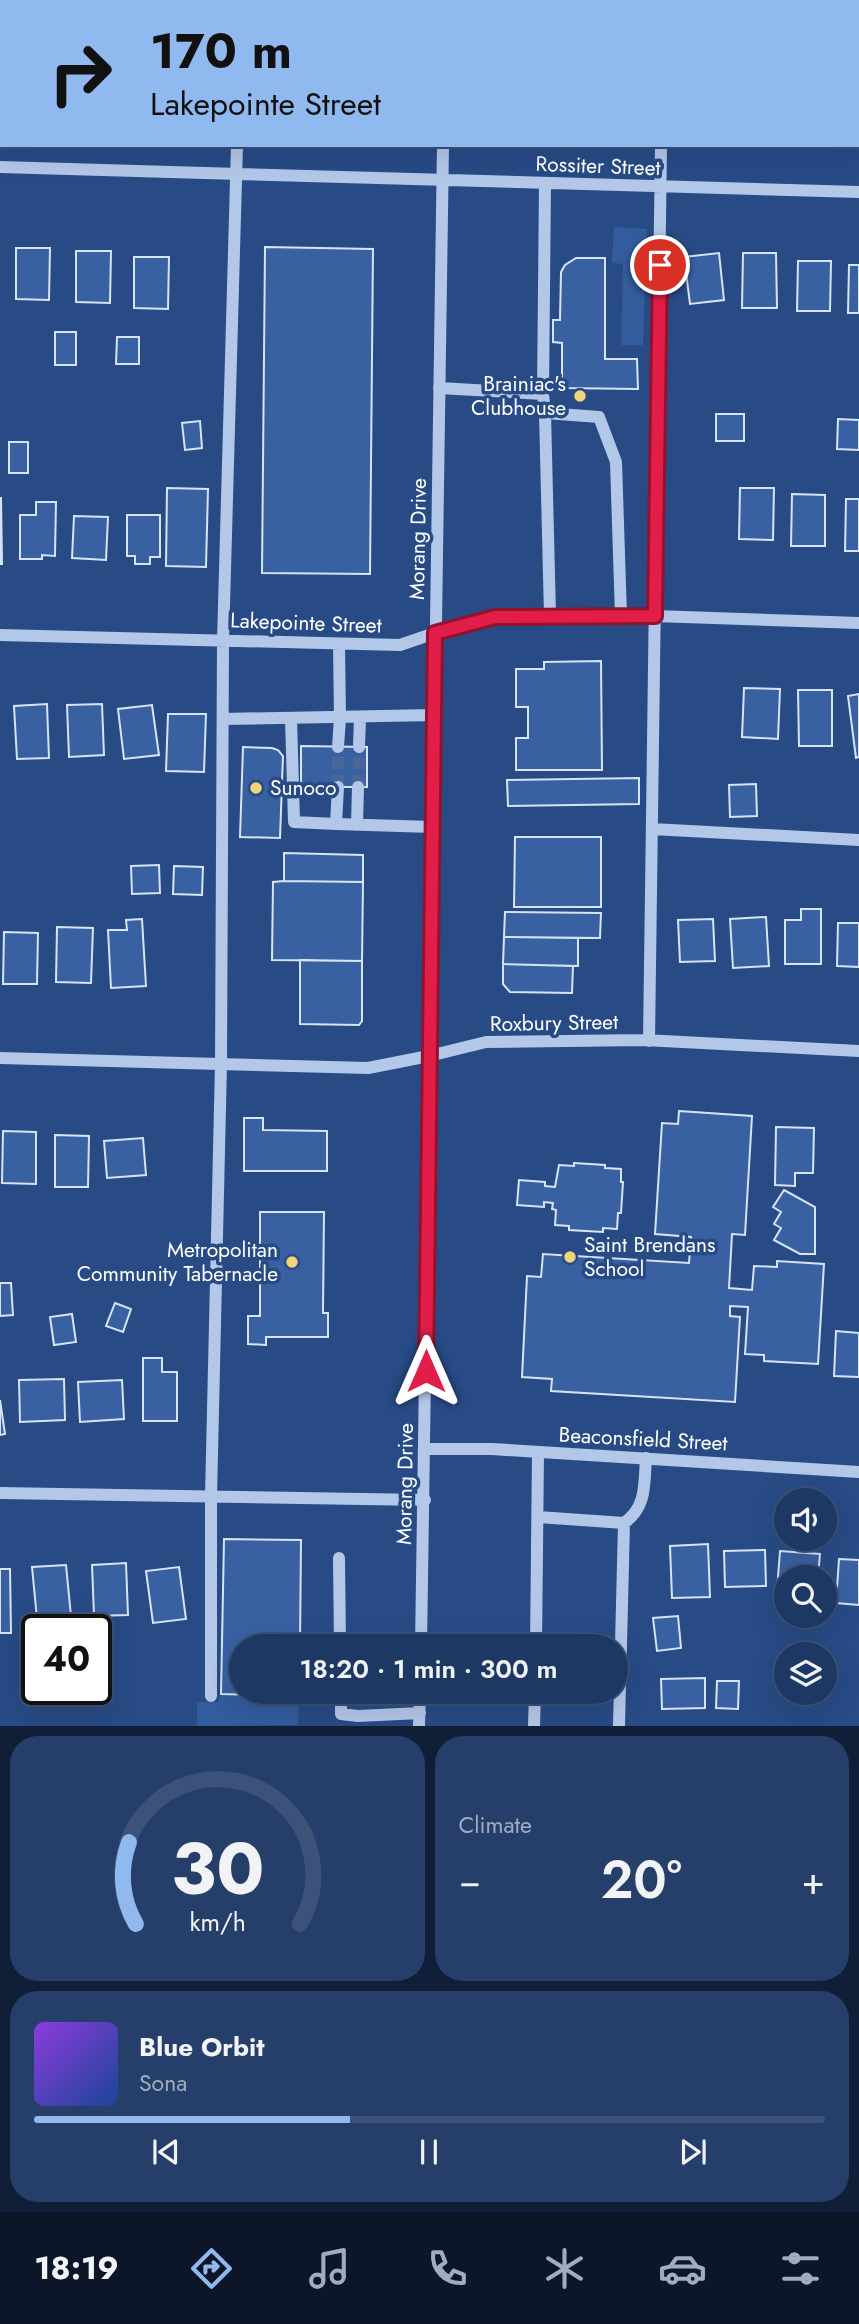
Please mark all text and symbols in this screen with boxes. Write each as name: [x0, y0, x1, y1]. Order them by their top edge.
text: 170 m: [150, 16, 292, 86]
icon: right: [35, 28, 126, 119]
text: Lakepointe Street: [150, 81, 381, 127]
street label: Rossiter Street: [535, 149, 661, 183]
pin: [630, 235, 690, 295]
icon: arrive: [641, 246, 679, 284]
place label: Brainiac's Clubhouse: [471, 369, 566, 423]
marker: Brainiac's Clubhouse: [572, 388, 588, 404]
street label: Morang Drive: [402, 478, 434, 600]
street label: Lakepointe Street: [230, 605, 382, 641]
place label: Sunoco: [270, 773, 337, 803]
marker: Sunoco: [248, 780, 264, 796]
street label: Roxbury Street: [490, 1007, 618, 1039]
place label: Saint Brendans School: [584, 1230, 715, 1284]
place label: Metropolitan Community Tabernacle: [77, 1235, 278, 1289]
marker: Saint Brendans School: [562, 1249, 578, 1265]
marker: Metropolitan Community Tabernacle: [284, 1254, 300, 1270]
position arrow: [389, 1334, 463, 1408]
street label: Beaconsfield Street: [558, 1420, 728, 1458]
street label: Morang Drive: [389, 1423, 421, 1545]
map controls: [774, 1488, 837, 1705]
button: sound: [774, 1488, 837, 1551]
button: search: [774, 1565, 837, 1628]
speed limit sign: 40: [21, 1614, 112, 1705]
button: layers: [774, 1642, 837, 1705]
text: 18:20 · 1 min · 300 m: [299, 1650, 558, 1688]
text: Climate: [459, 1808, 532, 1842]
text: 30: [171, 1817, 264, 1922]
text: 20°: [601, 1842, 682, 1918]
text: −: [459, 1853, 481, 1908]
text: +: [802, 1853, 825, 1908]
text: km/h: [189, 1904, 246, 1940]
text: Blue Orbit: [139, 2028, 264, 2066]
text: Sona: [139, 2066, 187, 2100]
icon: previous: [147, 2133, 185, 2171]
icon: pause: [410, 2133, 448, 2171]
icon: next: [674, 2133, 712, 2171]
icon: directions: [187, 2244, 236, 2293]
icon: music: [305, 2244, 354, 2293]
icon: phone: [423, 2244, 472, 2293]
icon: climate: [540, 2244, 589, 2293]
icon: car: [658, 2244, 707, 2293]
icon: filters: [776, 2244, 825, 2293]
text: 18:19: [34, 2245, 119, 2291]

